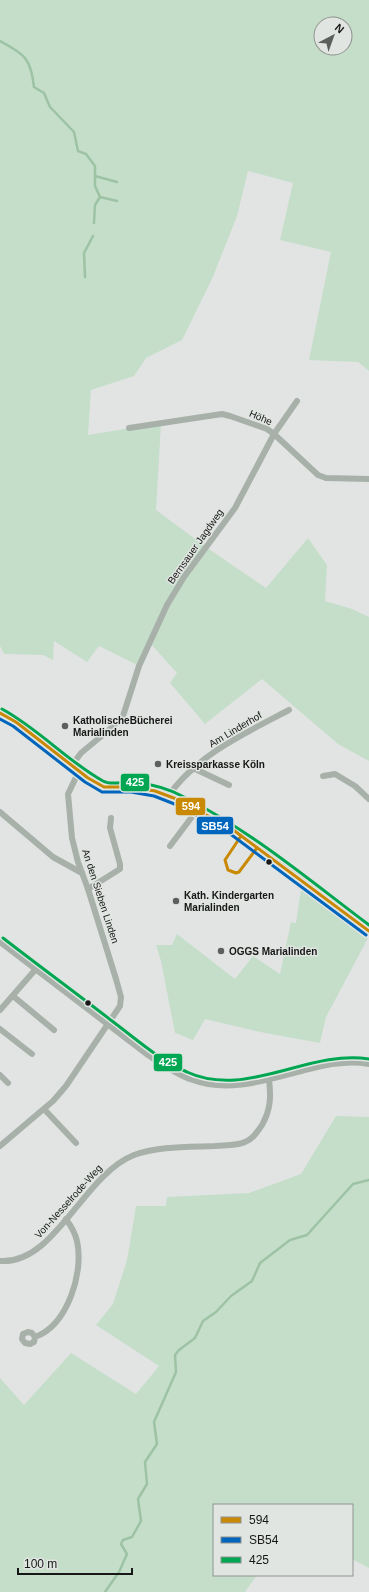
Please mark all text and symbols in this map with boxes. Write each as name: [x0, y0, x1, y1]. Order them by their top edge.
north arrow: [313, 16, 353, 56]
text: N: [333, 21, 347, 36]
street label: Höhe: [248, 408, 274, 427]
street label: Bernsauer Jagdweg: [165, 507, 225, 586]
street label: Am Linderhof: [207, 709, 264, 749]
place label: KatholischeBücherei Marialinden: [73, 715, 173, 738]
marker: KatholischeBücherei Marialinden: [60, 721, 70, 731]
marker: Kreissparkasse Köln: [153, 759, 163, 769]
place label: Kreissparkasse Köln: [166, 759, 265, 770]
line badge: 425: [120, 773, 150, 792]
text: 425: [126, 776, 144, 788]
line badge: 594: [175, 797, 206, 816]
text: 594: [182, 800, 201, 812]
line badge: SB54: [196, 816, 234, 835]
text: SB54: [201, 820, 230, 832]
street label: An den Sieben Linden: [80, 848, 121, 945]
unlabelled marker: [264, 857, 274, 867]
place label: Kath. Kindergarten Marialinden: [184, 890, 274, 913]
marker: Kath. Kindergarten Marialinden: [171, 896, 181, 906]
marker: OGGS Marialinden: [216, 946, 226, 956]
place label: OGGS Marialinden: [229, 946, 317, 957]
unlabelled marker: [83, 998, 93, 1008]
line badge: 425: [153, 1053, 183, 1072]
text: 425: [159, 1056, 177, 1068]
street label: Von-Nesselrode-Weg: [33, 1162, 104, 1240]
legend: [213, 1504, 353, 1576]
text: 594: [249, 1513, 269, 1527]
text: SB54: [249, 1533, 279, 1547]
scale bar: [18, 1550, 132, 1576]
text: 425: [249, 1553, 269, 1567]
text: 100 m: [24, 1557, 57, 1571]

